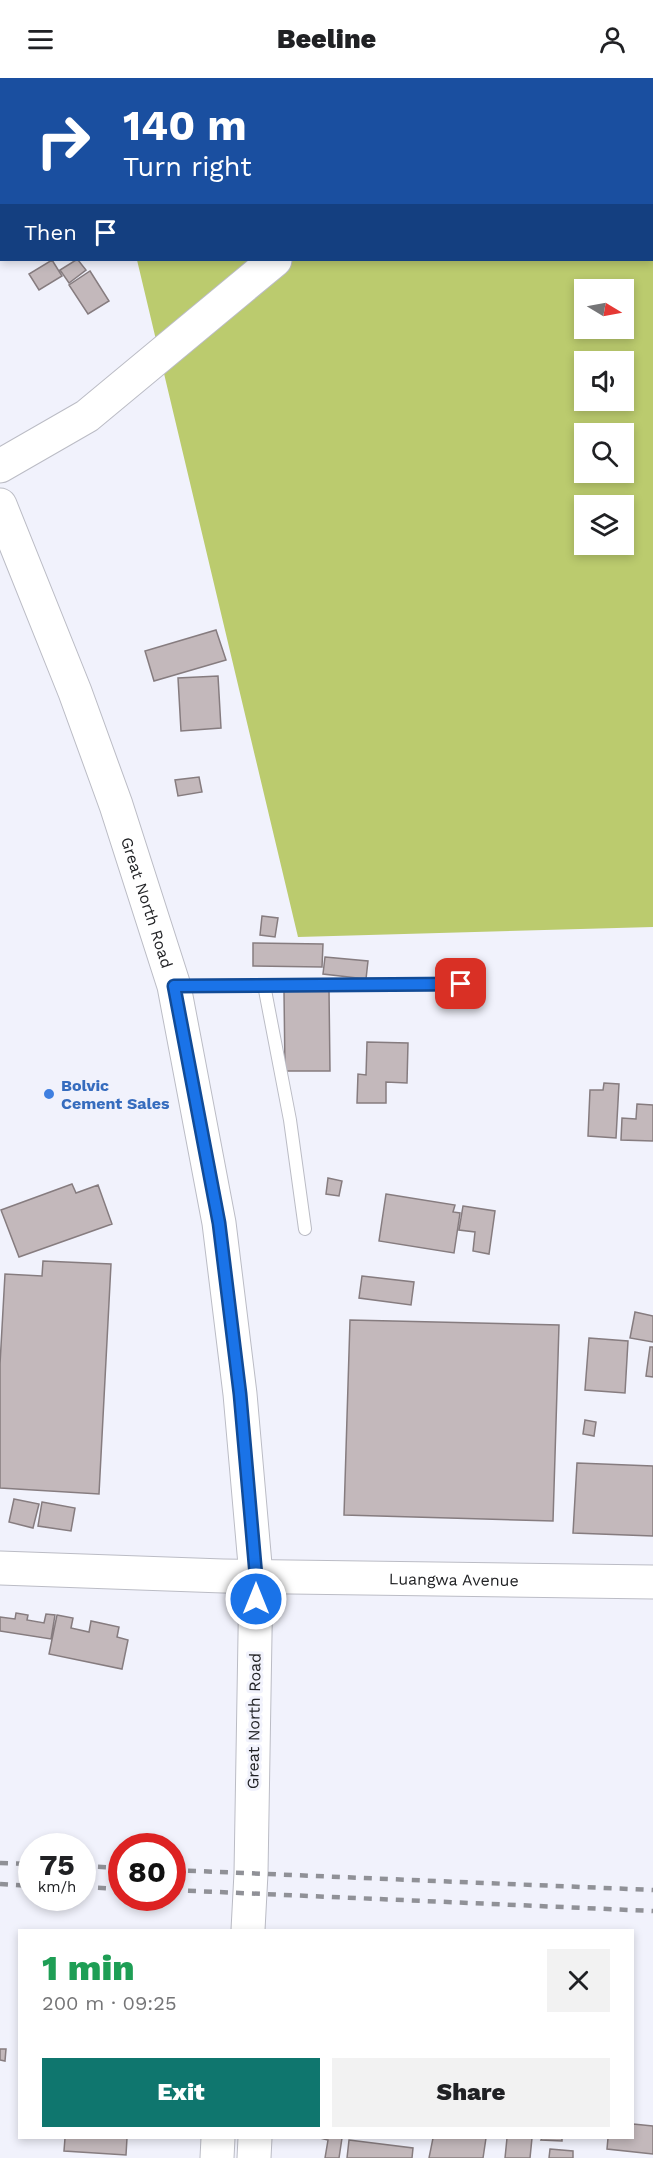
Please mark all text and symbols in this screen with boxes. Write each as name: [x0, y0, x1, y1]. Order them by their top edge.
icon: menu: [24, 23, 57, 56]
text: Beeline: [277, 23, 376, 55]
icon: person: [596, 23, 629, 56]
text: 140 m: [123, 101, 247, 150]
icon: right: [24, 102, 102, 180]
text: Turn right: [123, 151, 252, 183]
icon: arrive: [89, 216, 122, 249]
text: Then: [24, 220, 77, 245]
north arrow: [574, 279, 634, 339]
map controls: [574, 279, 634, 555]
button: sound: [574, 351, 634, 411]
button: search: [574, 423, 634, 483]
button: layers: [574, 495, 634, 555]
street label: Great North Road: [117, 835, 177, 970]
pin: [435, 958, 486, 1009]
icon: arrive: [444, 967, 477, 1000]
place label: Bolvic Cement Sales: [61, 1076, 170, 1113]
marker: Bolvic Cement Sales: [42, 1087, 56, 1101]
position arrow: [224, 1567, 288, 1631]
street label: Luangwa Avenue: [389, 1569, 519, 1590]
street label: Great North Road: [243, 1653, 265, 1789]
speed limit sign: 80: [108, 1833, 186, 1911]
text: 75: [39, 1847, 75, 1882]
text: km/h: [38, 1878, 76, 1896]
text: 1 min: [42, 1947, 135, 1989]
button: close: [547, 1949, 610, 2012]
text: 200 m · 09:25: [42, 1991, 177, 2015]
button: Exit: [42, 2058, 320, 2127]
button: Share: [332, 2058, 610, 2127]

